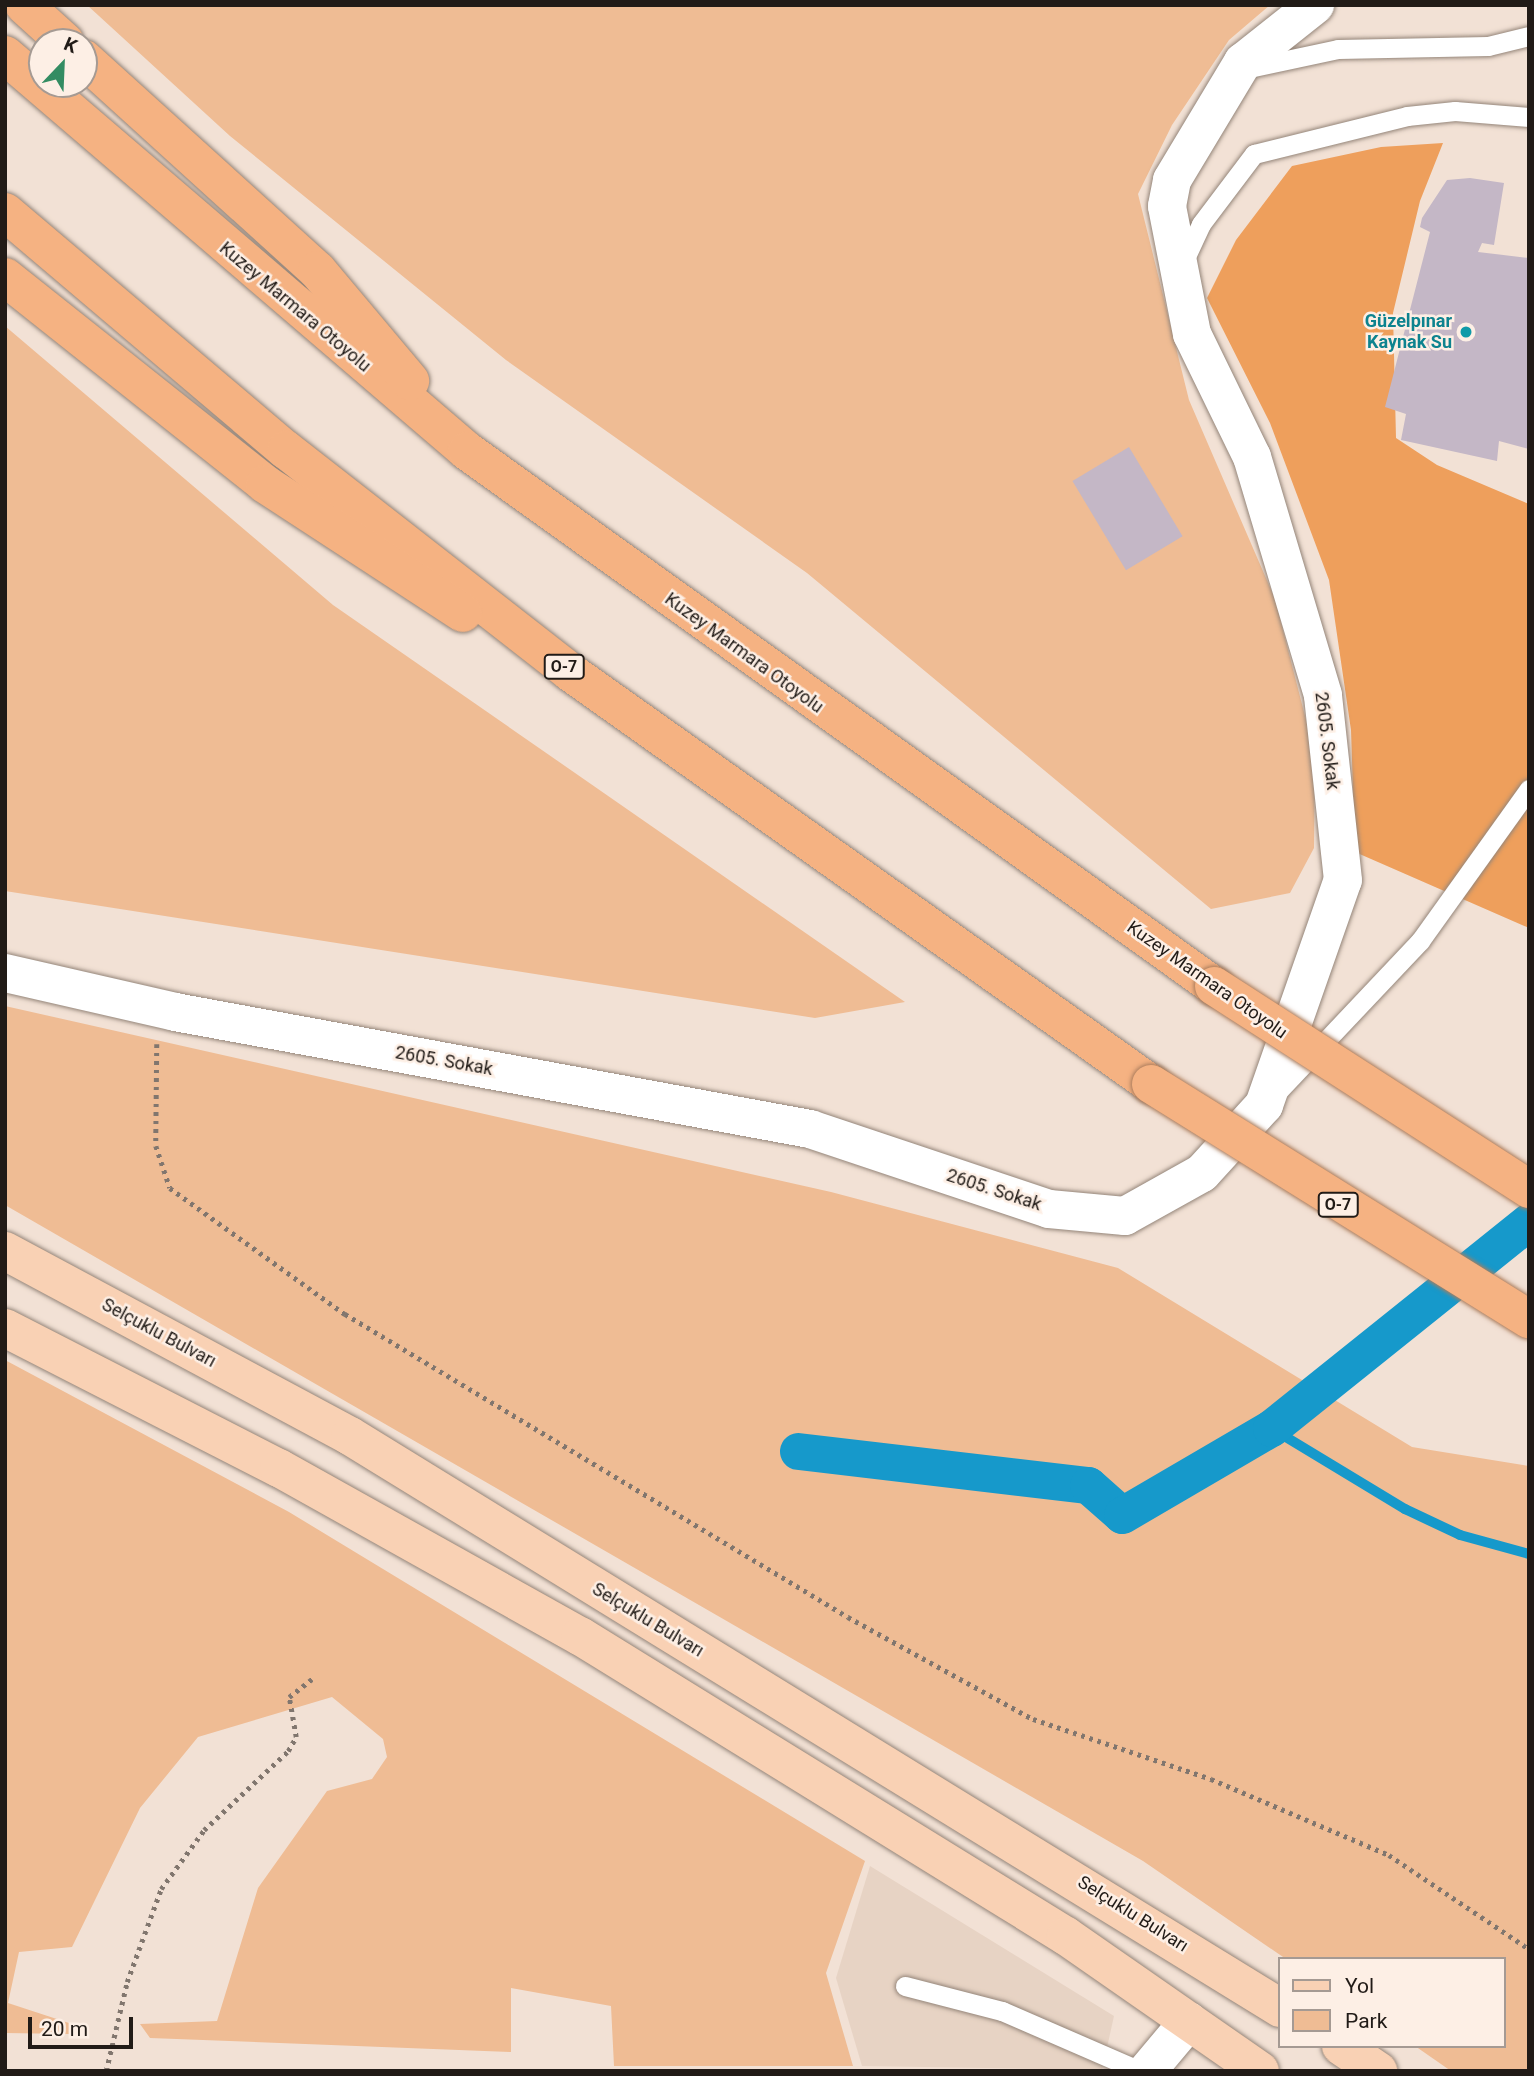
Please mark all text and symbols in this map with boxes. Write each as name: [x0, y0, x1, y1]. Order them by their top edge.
north arrow: [28, 28, 98, 98]
text: K: [61, 32, 81, 58]
street label: Kuzey Marmara Otoyolu: [215, 237, 375, 377]
place label: Güzelpınar Kaynak Su: [1365, 311, 1452, 354]
marker: Güzelpınar Kaynak Su: [1458, 324, 1474, 340]
street label: Kuzey Marmara Otoyolu: [661, 588, 827, 718]
road number: O-7: [543, 654, 585, 680]
street label: 2605. Sokak: [1310, 691, 1344, 791]
street label: Kuzey Marmara Otoyolu: [1123, 916, 1291, 1044]
street label: 2605. Sokak: [394, 1042, 494, 1080]
street label: 2605. Sokak: [944, 1164, 1044, 1216]
road number: O-7: [1317, 1192, 1359, 1218]
street label: Selçuklu Bulvarı: [98, 1294, 220, 1372]
street label: Selçuklu Bulvarı: [588, 1578, 708, 1662]
street label: Selçuklu Bulvarı: [1074, 1871, 1192, 1957]
legend: [1278, 1957, 1506, 2048]
text: Yol: [1345, 1974, 1374, 1998]
scale bar: [32, 2002, 136, 2046]
text: Park: [1345, 2009, 1387, 2033]
text: 20 m: [41, 2017, 88, 2041]

